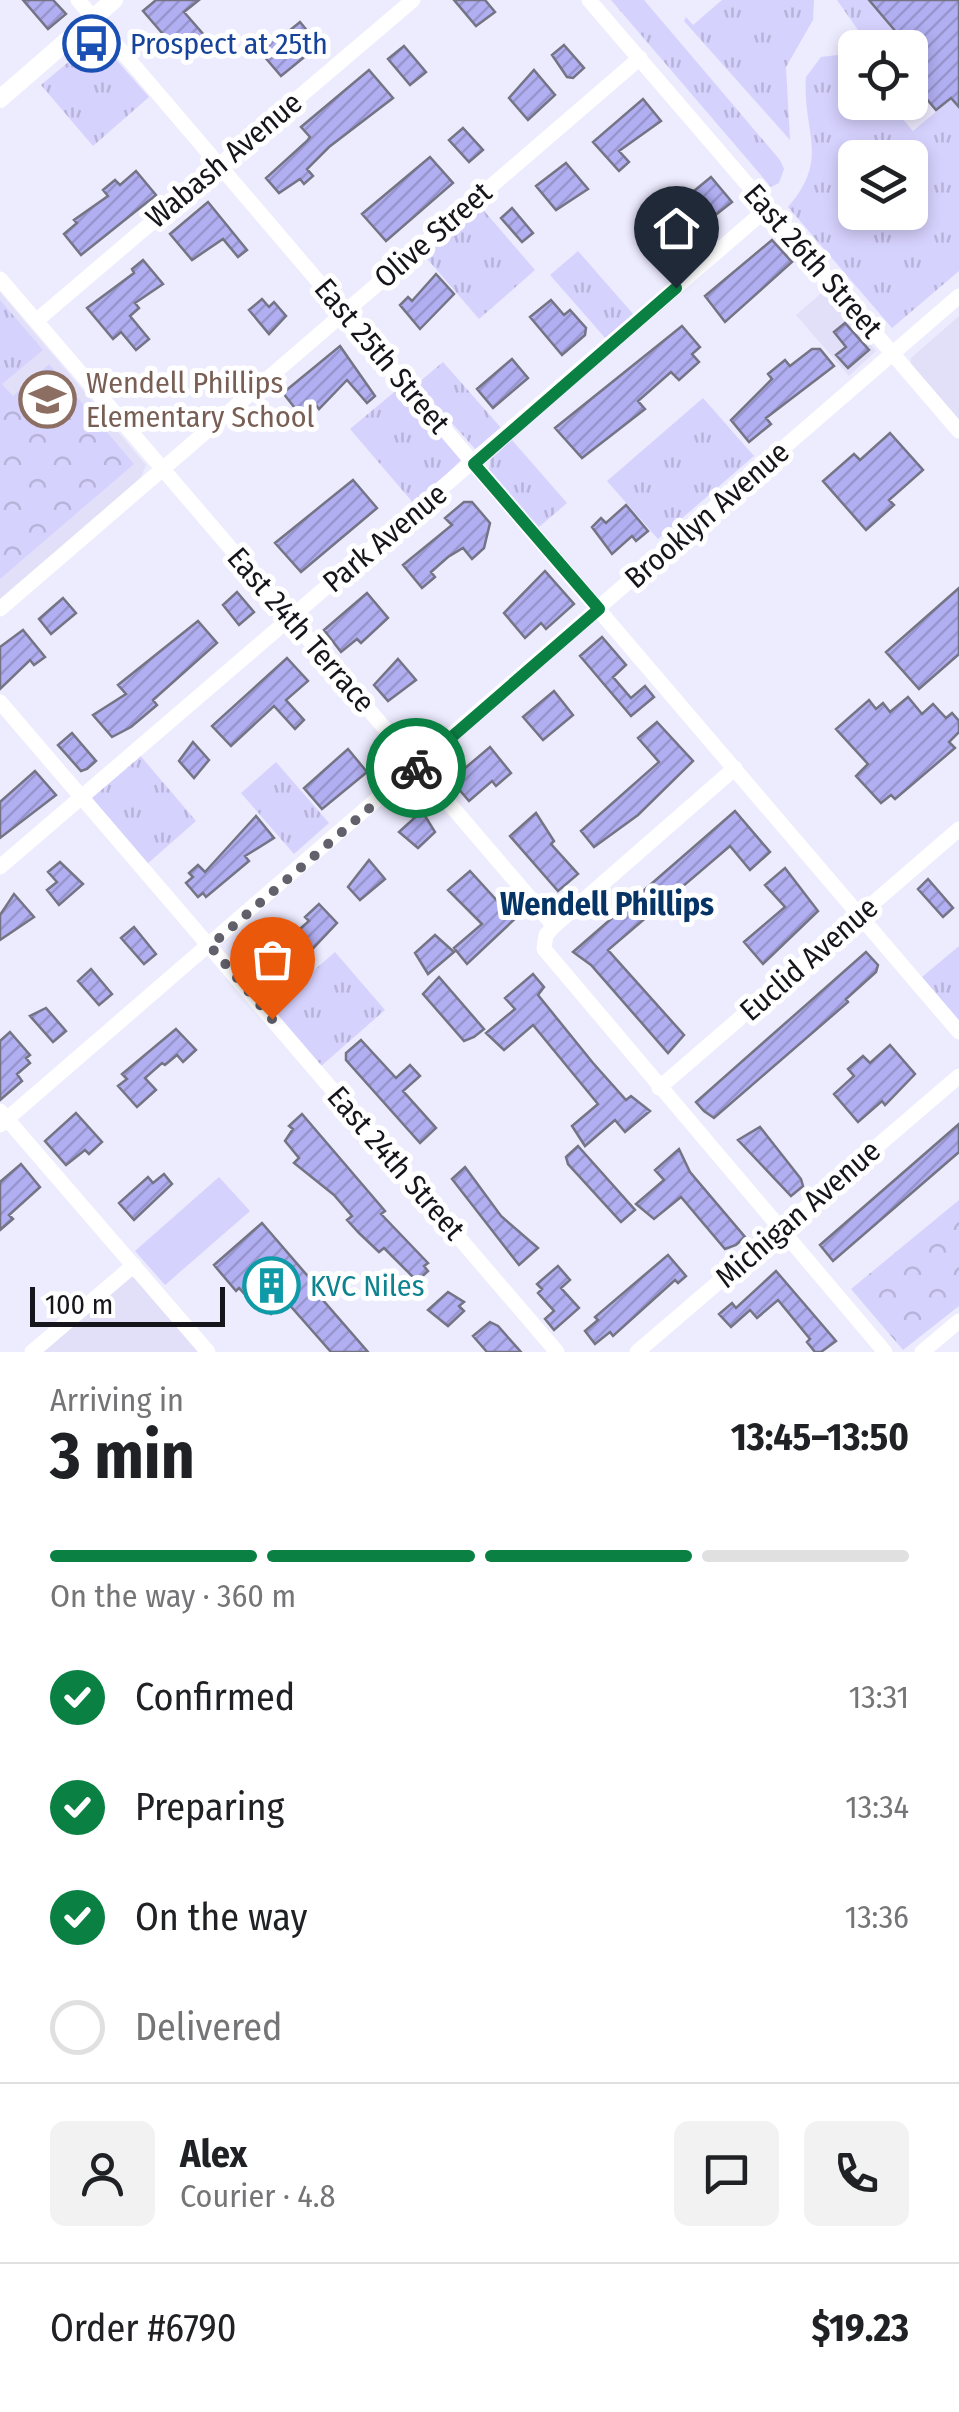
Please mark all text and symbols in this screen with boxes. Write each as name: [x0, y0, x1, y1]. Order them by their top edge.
bus stop icon: Prospect at 25th: [61, 14, 121, 74]
place label: Prospect at 25th: [130, 26, 328, 62]
map controls: [838, 30, 928, 230]
button: locate: [838, 30, 928, 120]
street label: Wabash Avenue: [139, 84, 309, 236]
button: layers: [838, 140, 928, 230]
street label: Olive Street: [367, 174, 499, 296]
street label: East 26th Street: [736, 177, 890, 346]
pin: [634, 186, 719, 289]
icon: home: [649, 201, 704, 256]
street label: East 25th Street: [307, 271, 457, 441]
place label: Wendell Phillips Elementary School: [86, 365, 314, 435]
school or university icon: Wendell Phillips Elementary School: [17, 370, 77, 430]
street label: Brooklyn Avenue: [618, 434, 796, 596]
street label: Park Avenue: [316, 476, 454, 600]
street label: East 24th Terrace: [220, 540, 382, 720]
courier: [366, 718, 466, 818]
icon: bike: [389, 741, 444, 796]
district label: Wendell Phillips: [500, 885, 714, 923]
street label: Euclid Avenue: [733, 889, 885, 1029]
pin: [230, 917, 315, 1020]
icon: bag: [245, 932, 300, 987]
street label: East 24th Street: [320, 1079, 473, 1247]
street label: Michigan Avenue: [708, 1133, 888, 1295]
building icon: KVC Niles: [241, 1256, 301, 1316]
place label: KVC Niles: [310, 1268, 424, 1304]
scale bar: [30, 1282, 225, 1326]
text: 100 m: [45, 1288, 113, 1321]
text: Arriving in: [50, 1381, 184, 1419]
text: 13:45–13:50: [731, 1414, 909, 1460]
text: 3 min: [50, 1417, 195, 1495]
text: On the way · 360 m: [50, 1577, 296, 1615]
icon: check: [50, 1670, 105, 1725]
text: Confirmed: [135, 1674, 295, 1720]
text: 13:31: [849, 1678, 909, 1716]
icon: check: [50, 1780, 105, 1835]
text: Preparing: [135, 1784, 284, 1830]
text: 13:34: [845, 1788, 909, 1826]
icon: check: [50, 1890, 105, 1945]
text: On the way: [135, 1894, 307, 1940]
text: 13:36: [845, 1898, 909, 1936]
text: Delivered: [135, 2004, 282, 2050]
button: person: [50, 2121, 155, 2226]
button: chat: [674, 2121, 779, 2226]
button: phone: [804, 2121, 909, 2226]
text: Alex: [180, 2131, 247, 2177]
text: Courier · 4.8: [180, 2177, 336, 2215]
text: Order #6790: [50, 2305, 237, 2351]
text: $19.23: [811, 2305, 909, 2351]

